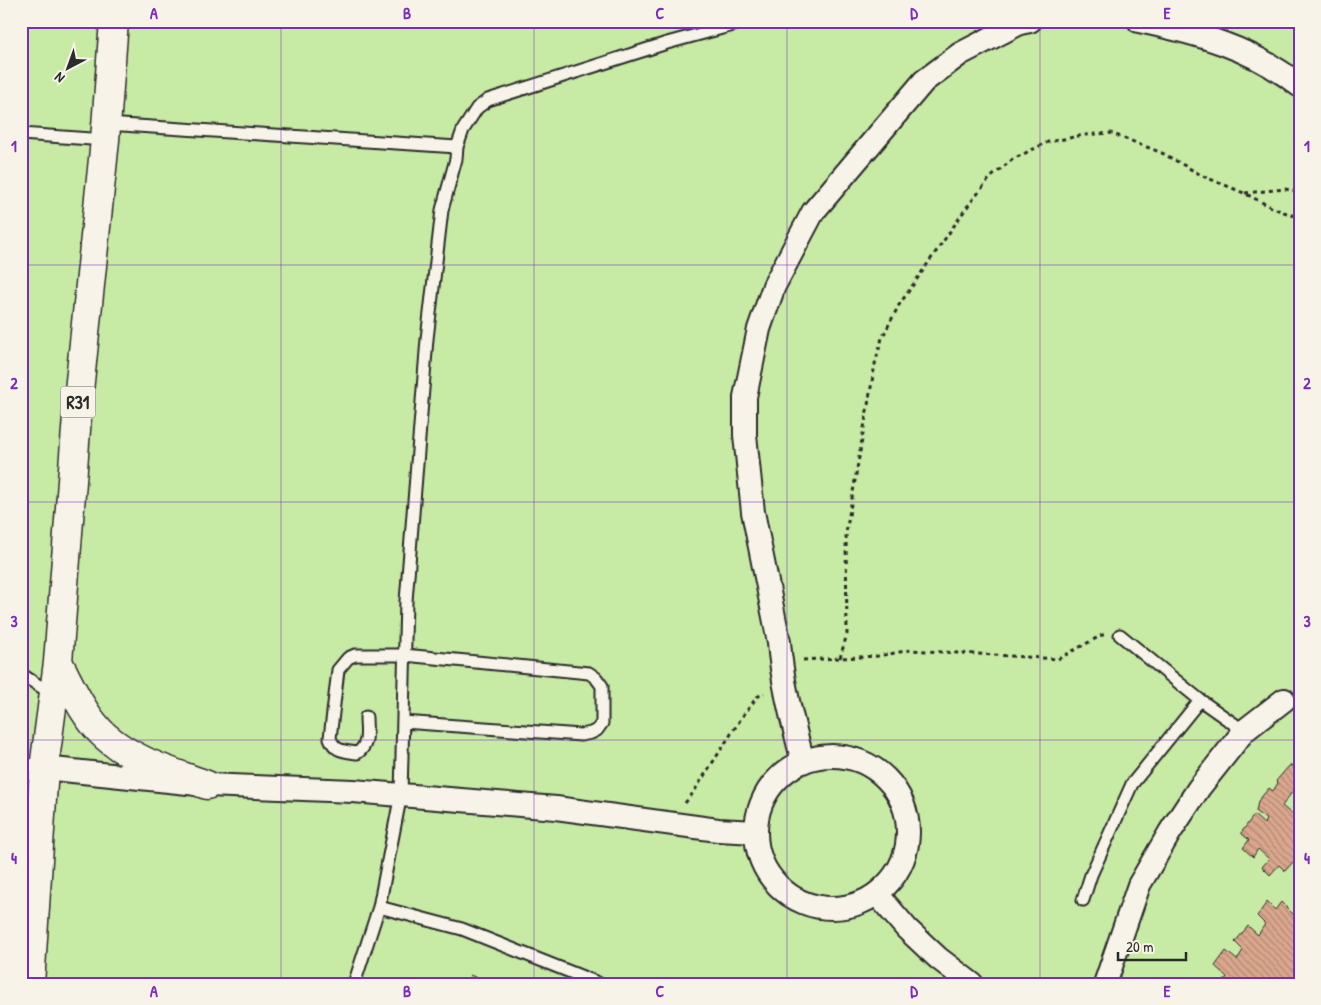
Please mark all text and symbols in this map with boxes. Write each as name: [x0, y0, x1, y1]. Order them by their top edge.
text: A: [150, 2, 158, 24]
text: B: [403, 2, 411, 24]
text: C: [656, 2, 665, 24]
text: D: [910, 2, 918, 24]
text: E: [1163, 2, 1171, 24]
north arrow: [42, 42, 92, 92]
text: N: [50, 68, 68, 88]
text: 1: [11, 135, 17, 157]
text: 1: [1304, 135, 1310, 157]
text: 2: [10, 372, 18, 394]
text: 2: [1303, 372, 1311, 394]
road number: R31: [60, 387, 96, 418]
text: 3: [10, 610, 18, 632]
text: 3: [1303, 610, 1311, 632]
text: 4: [11, 847, 17, 869]
text: 4: [1304, 847, 1310, 869]
scale bar: [1118, 930, 1186, 962]
text: 20 m: [1126, 936, 1153, 957]
text: A: [150, 980, 158, 1002]
text: B: [403, 980, 411, 1002]
text: C: [656, 980, 665, 1002]
text: D: [910, 980, 918, 1002]
text: E: [1163, 980, 1171, 1002]

